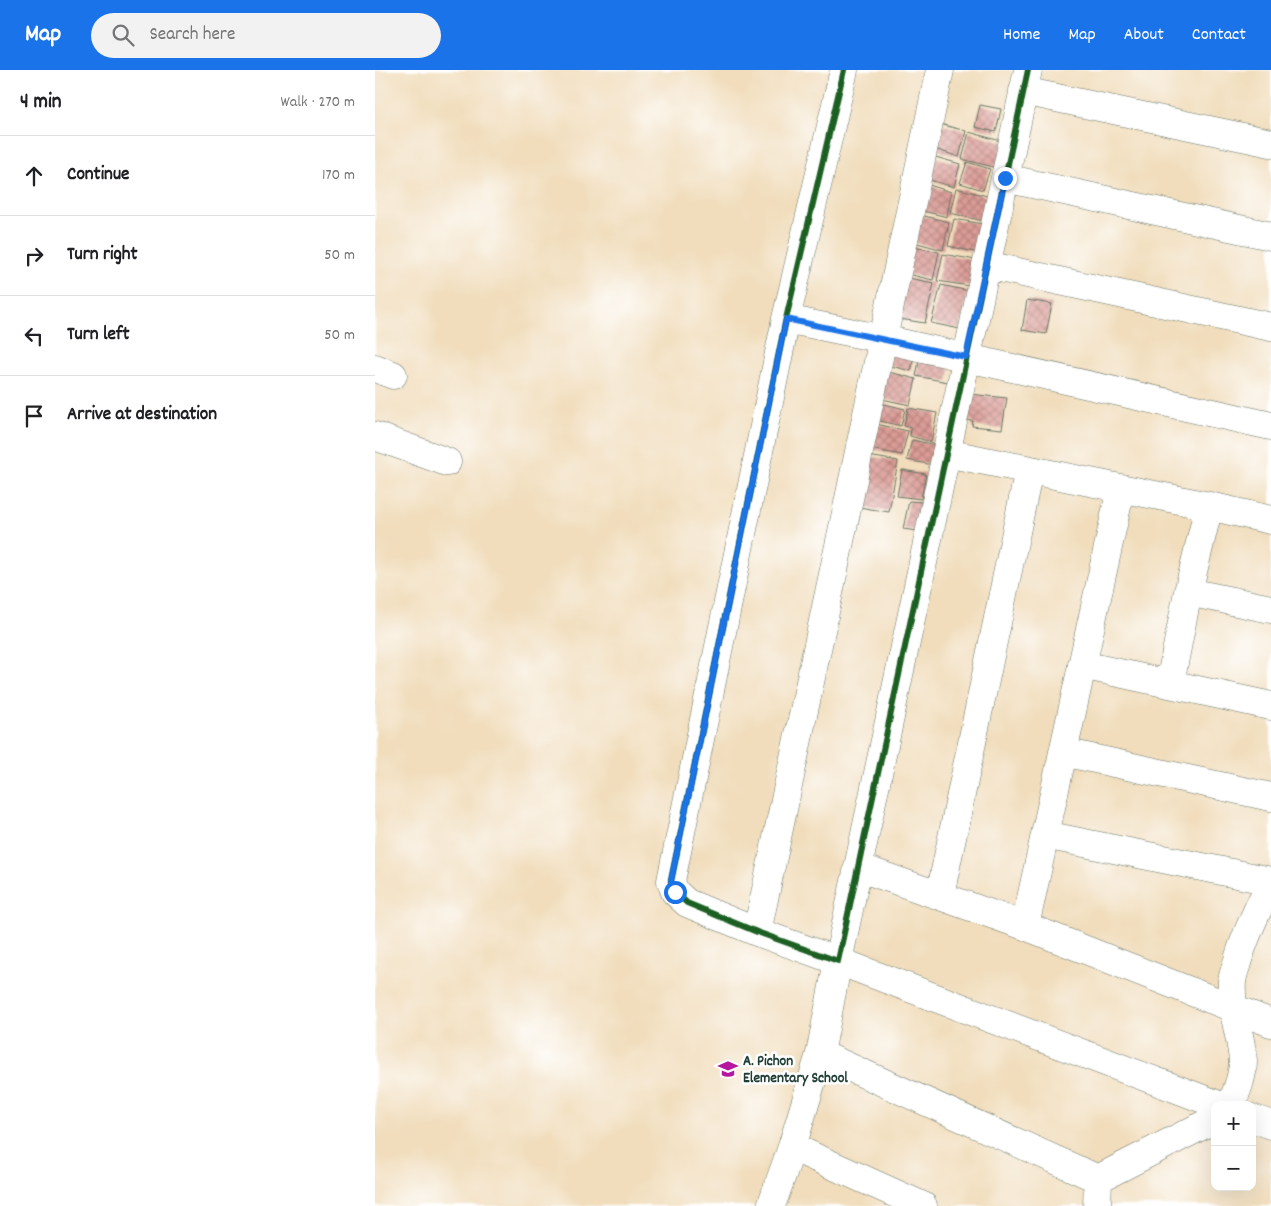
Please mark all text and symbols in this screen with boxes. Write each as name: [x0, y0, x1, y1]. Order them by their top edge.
search box: [91, 13, 441, 58]
text: Map: [25, 18, 61, 52]
icon: search: [109, 21, 137, 49]
text: Search here: [149, 22, 235, 49]
text: Home: [1003, 23, 1040, 48]
text: Map: [1068, 23, 1096, 48]
text: About: [1124, 23, 1164, 48]
text: Contact: [1192, 23, 1246, 48]
text: 4 min: [20, 88, 62, 118]
text: Walk · 270 m: [280, 91, 355, 114]
icon: ahead: [20, 162, 48, 190]
text: Continue: [67, 162, 129, 189]
text: 170 m: [322, 164, 355, 187]
route end: [994, 167, 1017, 190]
icon: right: [20, 242, 48, 270]
text: Turn right: [67, 242, 138, 269]
text: 50 m: [324, 244, 355, 267]
icon: left: [20, 322, 48, 350]
text: Turn left: [67, 322, 130, 349]
text: 50 m: [324, 324, 355, 347]
icon: arrive: [20, 402, 48, 430]
text: Arrive at destination: [67, 402, 217, 429]
route start: [664, 881, 687, 904]
place label: A. Pichon Elementary School: [743, 1051, 848, 1090]
school or university icon: A. Pichon Elementary School: [717, 1058, 739, 1080]
map controls: [1211, 1101, 1256, 1191]
button: +: [1211, 1101, 1256, 1146]
button: −: [1211, 1146, 1256, 1191]

